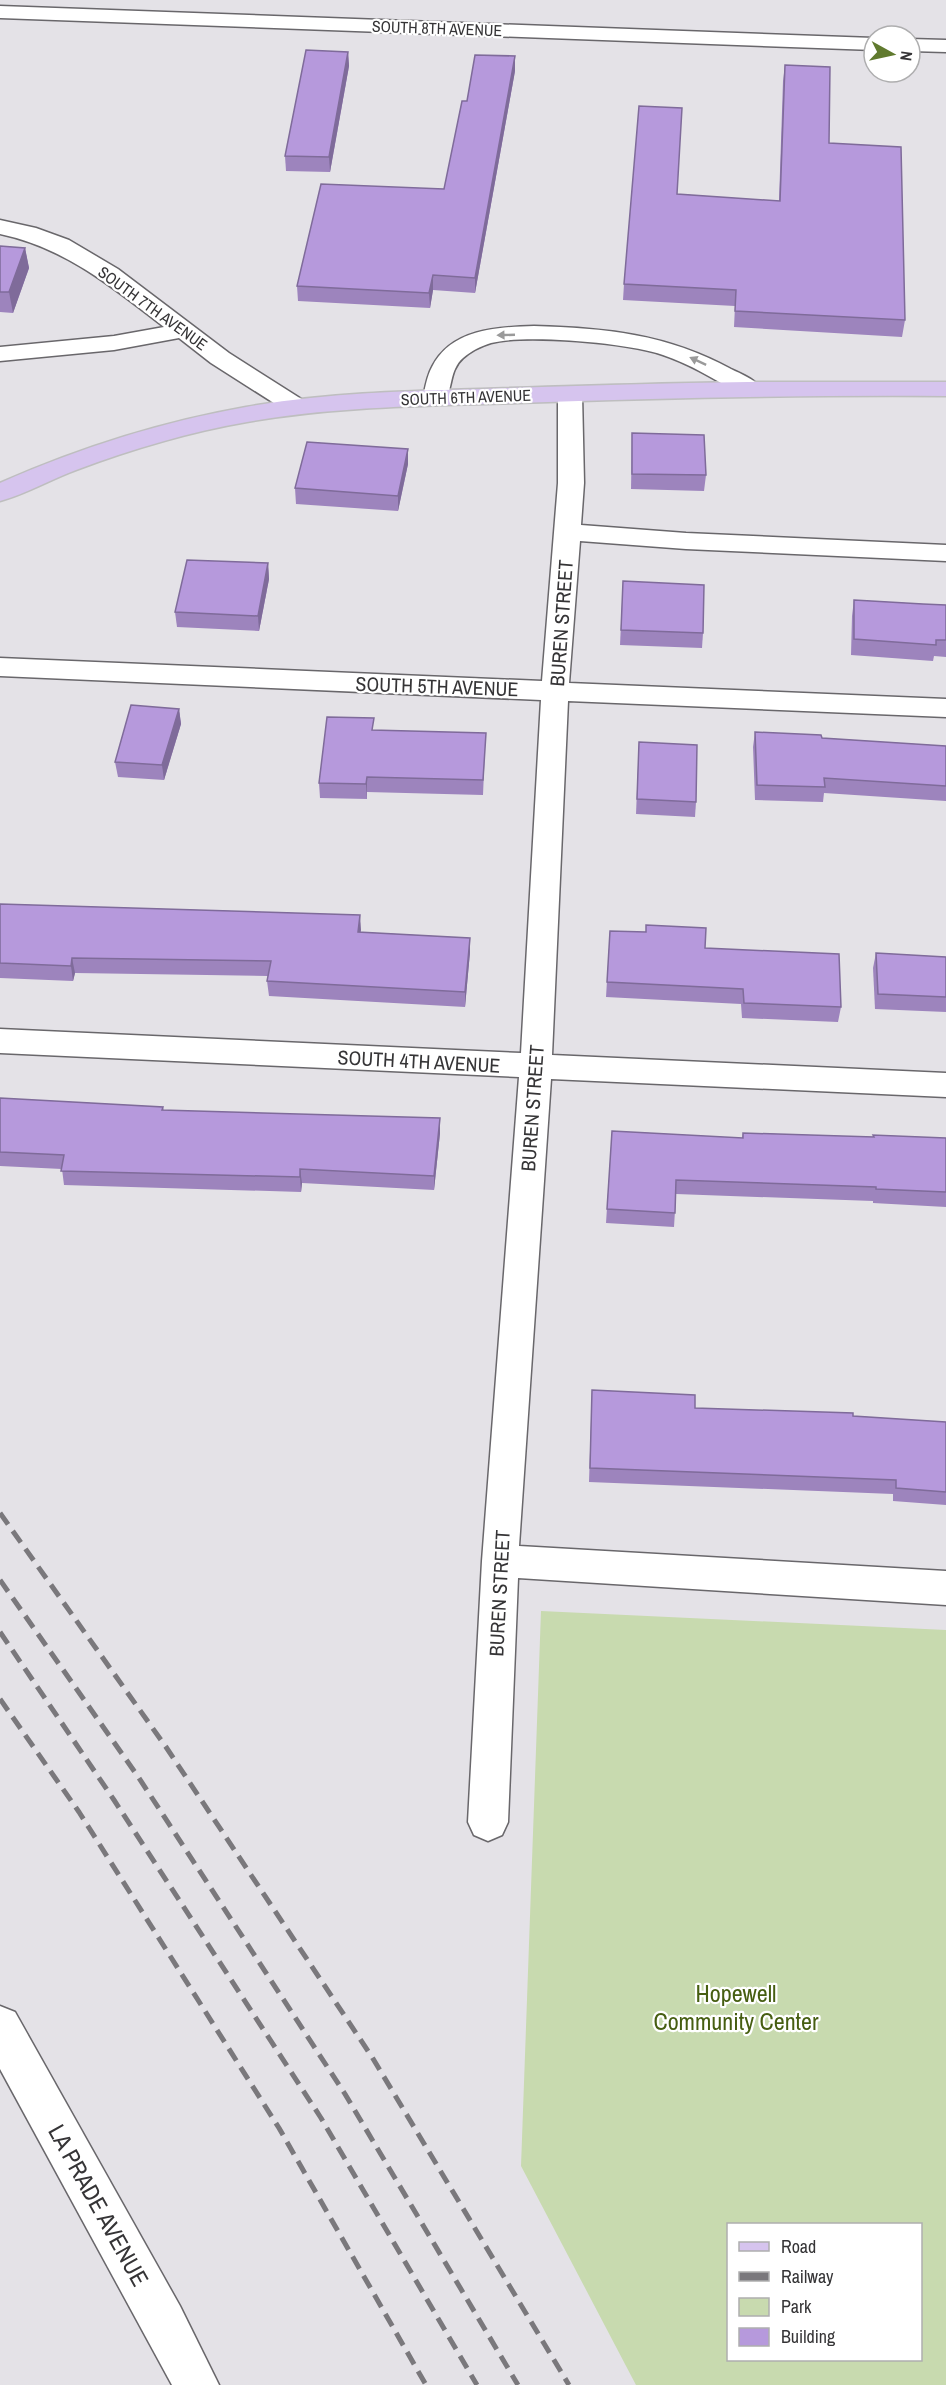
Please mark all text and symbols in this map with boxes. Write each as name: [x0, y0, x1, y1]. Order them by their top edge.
street label: SOUTH 8TH AVENUE: [372, 15, 502, 41]
north arrow: [862, 24, 922, 84]
text: N: [895, 50, 918, 62]
street label: SOUTH 7TH AVENUE: [94, 261, 212, 355]
one-way arrow: [497, 330, 516, 340]
one-way arrow: [689, 357, 706, 366]
street label: SOUTH 6TH AVENUE: [401, 384, 531, 410]
street label: BUREN STREET: [543, 559, 579, 687]
street label: SOUTH 5TH AVENUE: [355, 670, 519, 702]
street label: SOUTH 4TH AVENUE: [337, 1043, 501, 1079]
street label: BUREN STREET: [514, 1044, 550, 1172]
street label: BUREN STREET: [482, 1529, 516, 1657]
park label: Hopewell Community Center: [653, 1977, 819, 2037]
street label: LA PRADE AVENUE: [41, 2118, 157, 2292]
legend: [727, 2223, 922, 2361]
text: Road: [781, 2234, 816, 2259]
text: Railway: [781, 2264, 834, 2289]
text: Park: [781, 2294, 812, 2319]
text: Building: [781, 2324, 836, 2349]

